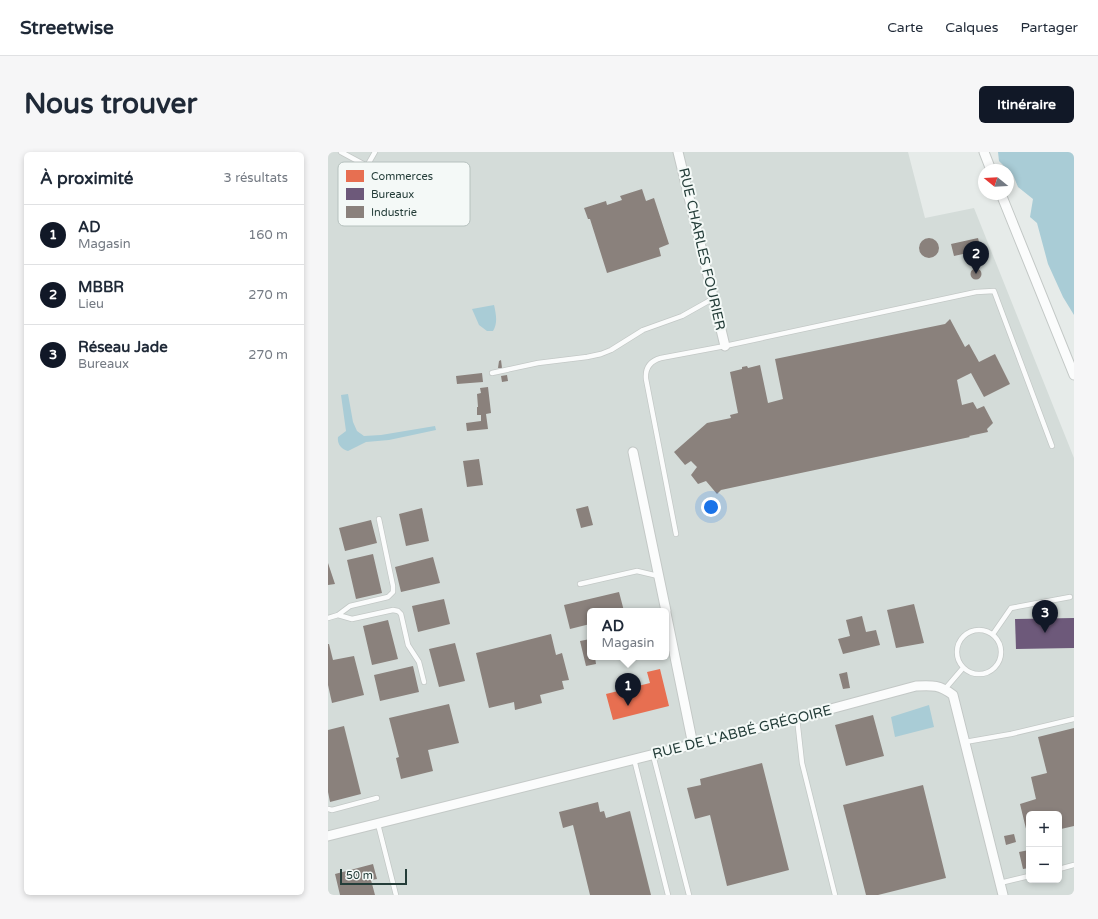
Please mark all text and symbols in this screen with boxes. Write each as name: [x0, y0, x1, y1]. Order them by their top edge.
text: Streetwise: [20, 17, 114, 39]
text: Carte: [887, 19, 923, 36]
text: Calques: [945, 19, 998, 36]
text: Partager: [1020, 19, 1078, 36]
button: Itinéraire: [979, 86, 1074, 123]
text: Nous trouver: [24, 87, 197, 121]
legend: [338, 162, 470, 226]
north arrow: [978, 164, 1014, 200]
street label: RUE CHARLES FOURIER: [675, 166, 729, 332]
text: À proximité: [40, 168, 133, 189]
text: 3 résultats: [224, 170, 288, 186]
text: Commerces: [371, 170, 433, 183]
text: Bureaux: [371, 188, 414, 201]
text: Industrie: [371, 206, 417, 219]
text: AD: [78, 218, 100, 236]
text: 1: [49, 227, 57, 243]
text: 160 m: [248, 227, 288, 243]
text: Magasin: [78, 236, 131, 252]
pin: 2: [963, 241, 989, 274]
text: MBBR: [78, 278, 124, 296]
text: 2: [49, 287, 57, 303]
text: 270 m: [248, 287, 288, 303]
text: Lieu: [78, 296, 104, 312]
text: Réseau Jade: [78, 338, 168, 356]
text: 3: [49, 347, 57, 363]
text: 270 m: [248, 347, 288, 363]
text: Bureaux: [78, 356, 129, 372]
your location: [701, 497, 721, 517]
pin: 3: [1032, 600, 1058, 633]
popup: [587, 608, 669, 660]
text: AD: [602, 617, 624, 635]
text: Magasin: [602, 635, 654, 651]
pin: 1: [615, 673, 641, 706]
street label: RUE DE L'ABBÉ GRÉGOIRE: [651, 701, 833, 763]
map controls: [1026, 811, 1062, 883]
button: +: [1026, 811, 1062, 847]
button: −: [1026, 847, 1062, 883]
scale bar: [340, 867, 407, 886]
text: 50 m: [346, 869, 373, 882]

